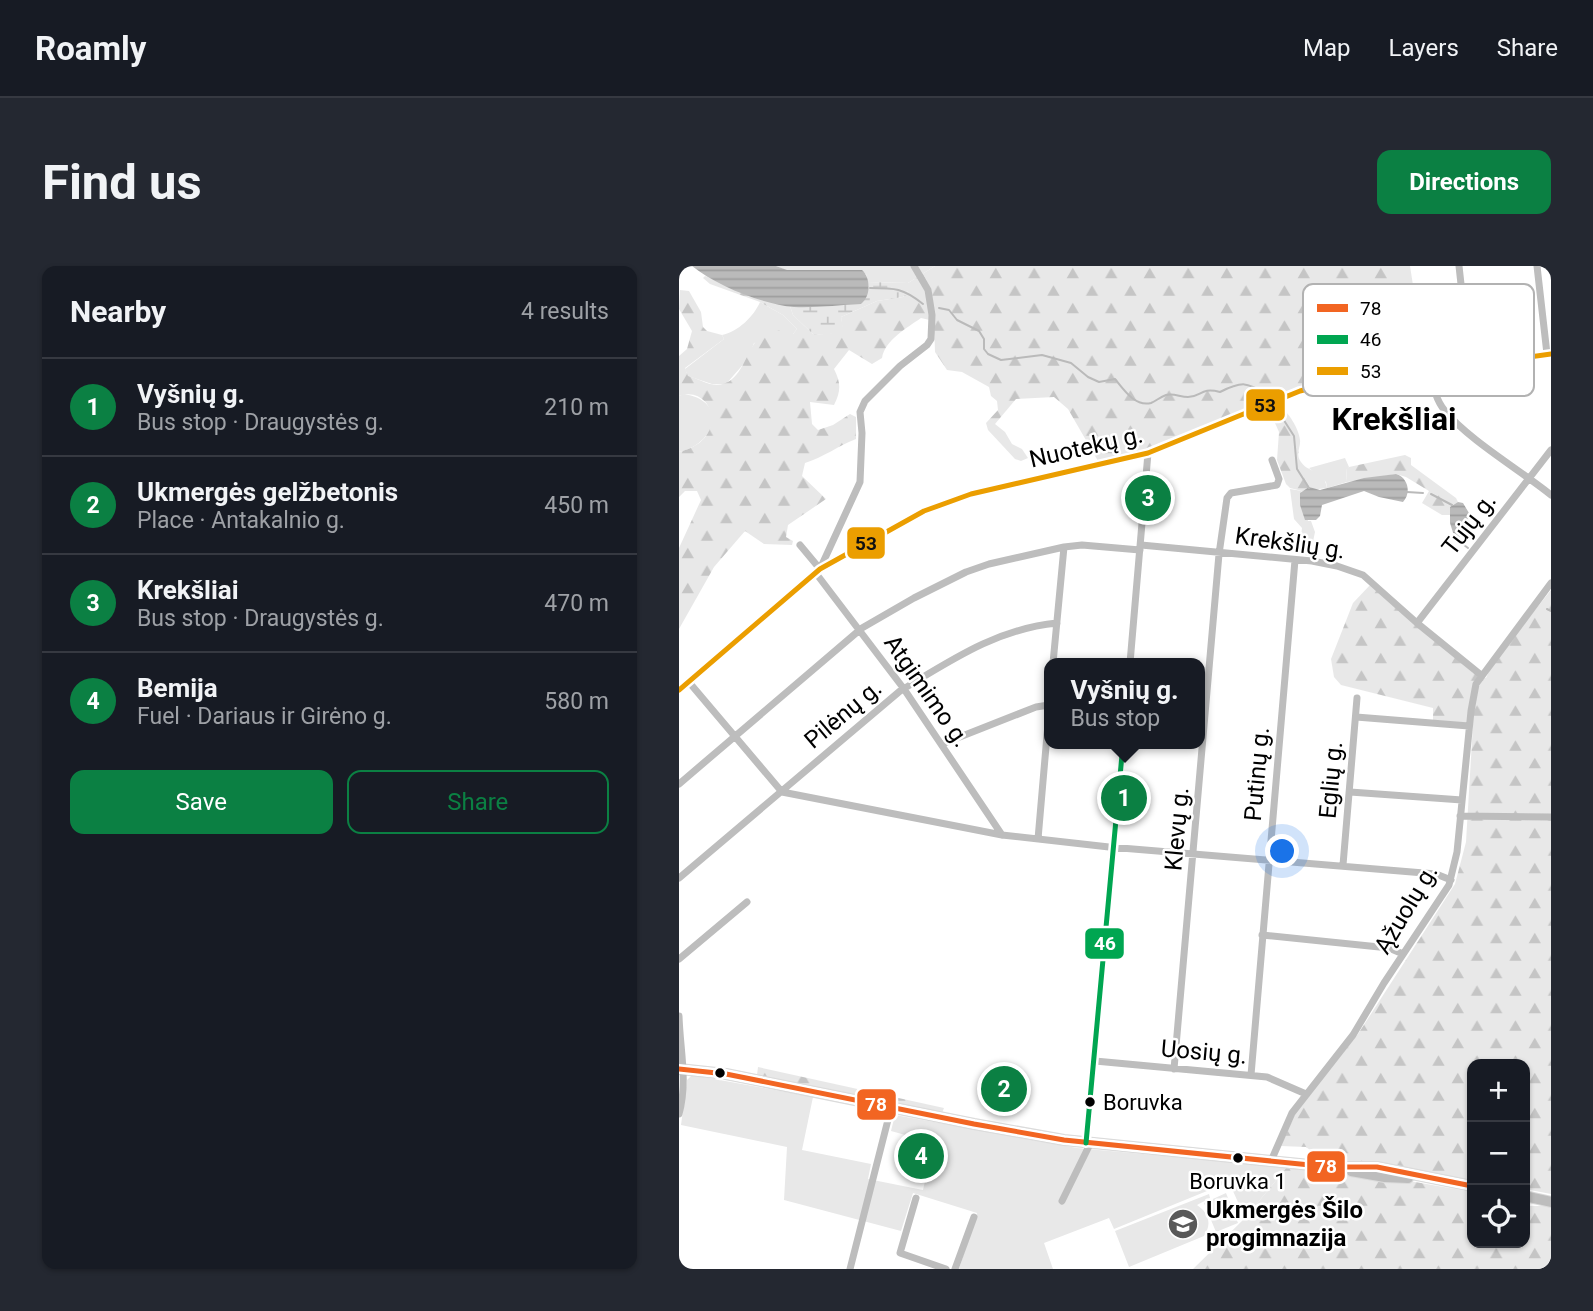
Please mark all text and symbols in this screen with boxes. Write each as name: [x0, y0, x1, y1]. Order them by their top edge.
text: Roamly: [35, 29, 146, 68]
text: Map: [1303, 34, 1351, 62]
text: Layers: [1389, 34, 1459, 62]
text: Share: [1497, 34, 1558, 62]
button: Directions: [1377, 150, 1551, 214]
text: Find us: [42, 154, 202, 211]
legend: [1303, 284, 1534, 396]
text: Nearby: [70, 294, 166, 329]
text: 78: [1360, 297, 1381, 320]
text: 4 results: [521, 298, 609, 325]
text: 46: [1360, 328, 1381, 351]
text: 53: [1360, 360, 1381, 383]
text: Vyšnių g.: [137, 379, 245, 409]
line badge: 53: [1245, 388, 1286, 422]
text: 1: [86, 394, 100, 421]
text: 210 m: [544, 394, 609, 421]
text: 53: [1254, 394, 1276, 417]
district label: Krekšliai: [1331, 400, 1457, 438]
text: Bus stop · Draugystės g.: [137, 409, 384, 436]
street label: Nuotekų g.: [1026, 420, 1146, 474]
pin: 3: [1125, 472, 1171, 524]
text: Ukmergės gelžbetonis: [137, 477, 398, 507]
street label: Tujų g.: [1436, 487, 1502, 561]
text: 2: [86, 492, 100, 519]
text: 450 m: [544, 492, 609, 519]
text: Place · Antakalnio g.: [137, 507, 345, 534]
street label: Krekšlių g.: [1233, 521, 1347, 565]
line badge: 53: [846, 526, 886, 560]
text: 53: [855, 532, 877, 555]
text: Krekšliai: [137, 575, 239, 605]
text: 3: [86, 590, 100, 617]
text: 470 m: [544, 590, 609, 617]
text: Bus stop · Draugystės g.: [137, 605, 384, 632]
street label: Atgimimo g.: [878, 630, 976, 752]
popup: [1044, 658, 1205, 749]
text: Bemija: [137, 673, 218, 703]
street label: Pilėnų g.: [799, 674, 887, 754]
text: Vyšnių g.: [1070, 675, 1179, 705]
text: 4: [86, 688, 100, 715]
text: 580 m: [544, 688, 609, 715]
text: Fuel · Dariaus ir Girėno g.: [137, 703, 392, 730]
text: Bus stop: [1070, 705, 1160, 732]
street label: Putinų g.: [1239, 726, 1275, 822]
street label: Eglių g.: [1314, 740, 1348, 820]
button: Save: [70, 770, 333, 834]
button: Share: [347, 770, 609, 834]
pin: 1: [1101, 772, 1147, 824]
street label: Klevų g.: [1159, 786, 1195, 872]
your location: [1265, 834, 1299, 868]
street label: Ąžuolų g.: [1368, 859, 1444, 959]
line badge: 46: [1084, 927, 1125, 960]
text: 46: [1094, 932, 1116, 955]
street label: Uosių g.: [1160, 1034, 1248, 1070]
map controls: [1467, 1059, 1530, 1248]
button: +: [1467, 1059, 1530, 1122]
pin: 2: [981, 1063, 1027, 1115]
unlabelled marker: [713, 1066, 727, 1080]
line badge: 78: [856, 1088, 897, 1121]
place label: Boruvka: [1103, 1090, 1183, 1115]
text: 78: [865, 1093, 887, 1116]
marker: Boruvka: [1083, 1095, 1097, 1109]
button: −: [1467, 1122, 1530, 1185]
pin: 4: [898, 1130, 944, 1182]
line badge: 78: [1306, 1150, 1346, 1183]
marker: Boruvka 1: [1231, 1151, 1245, 1165]
text: 78: [1315, 1155, 1337, 1178]
place label: Boruvka 1: [1189, 1169, 1287, 1194]
button: locate: [1467, 1185, 1530, 1248]
place label: Ukmergės Šilo progimnazija: [1206, 1196, 1363, 1252]
school or university icon: Ukmergės Šilo progimnazija: [1166, 1207, 1200, 1241]

